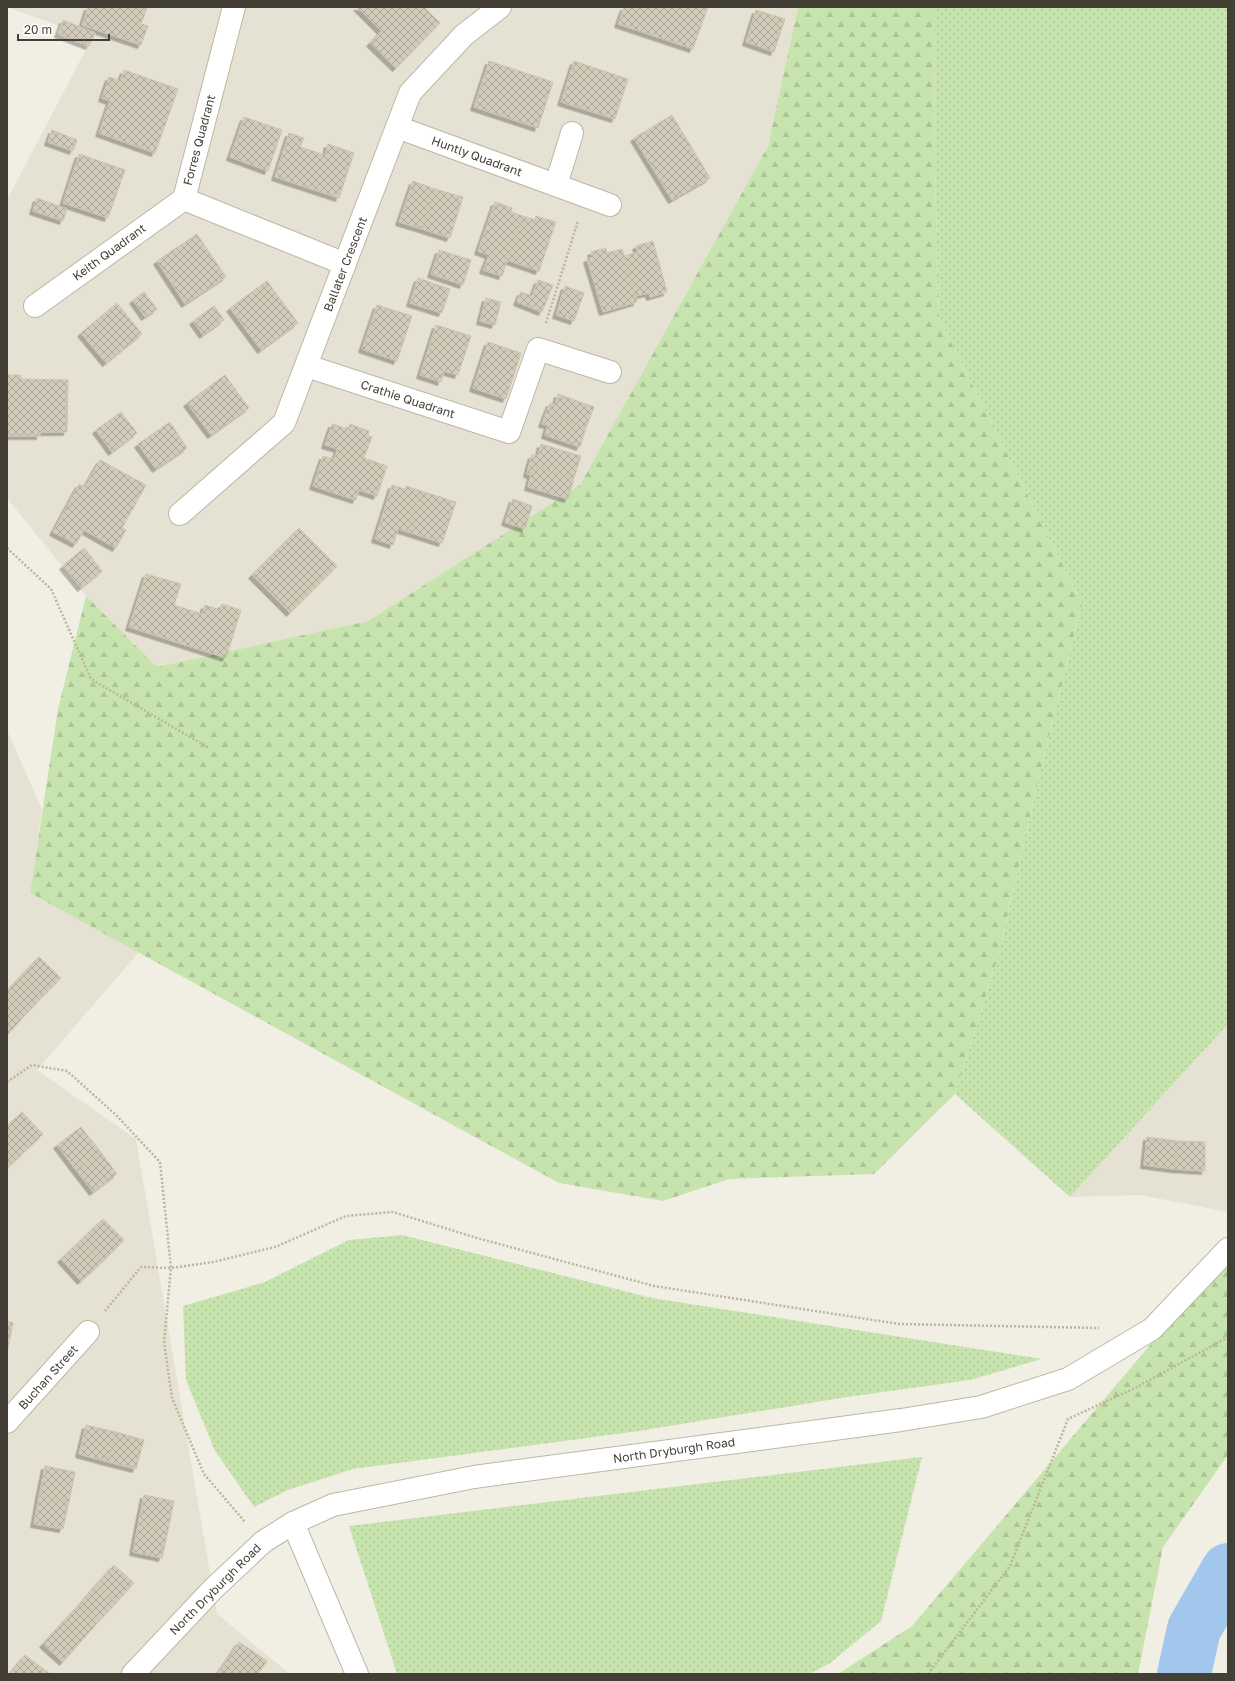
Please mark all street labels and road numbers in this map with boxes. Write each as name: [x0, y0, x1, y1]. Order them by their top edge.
street label: Forres Quadrant: [180, 93, 218, 187]
street label: Huntly Quadrant: [430, 133, 525, 179]
street label: Ballater Crescent: [320, 214, 370, 313]
street label: Keith Quadrant: [69, 220, 149, 284]
street label: Crathie Quadrant: [359, 377, 457, 421]
street label: Buchan Street: [15, 1341, 81, 1412]
street label: North Dryburgh Road: [612, 1434, 736, 1466]
street label: North Dryburgh Road: [166, 1540, 264, 1638]

